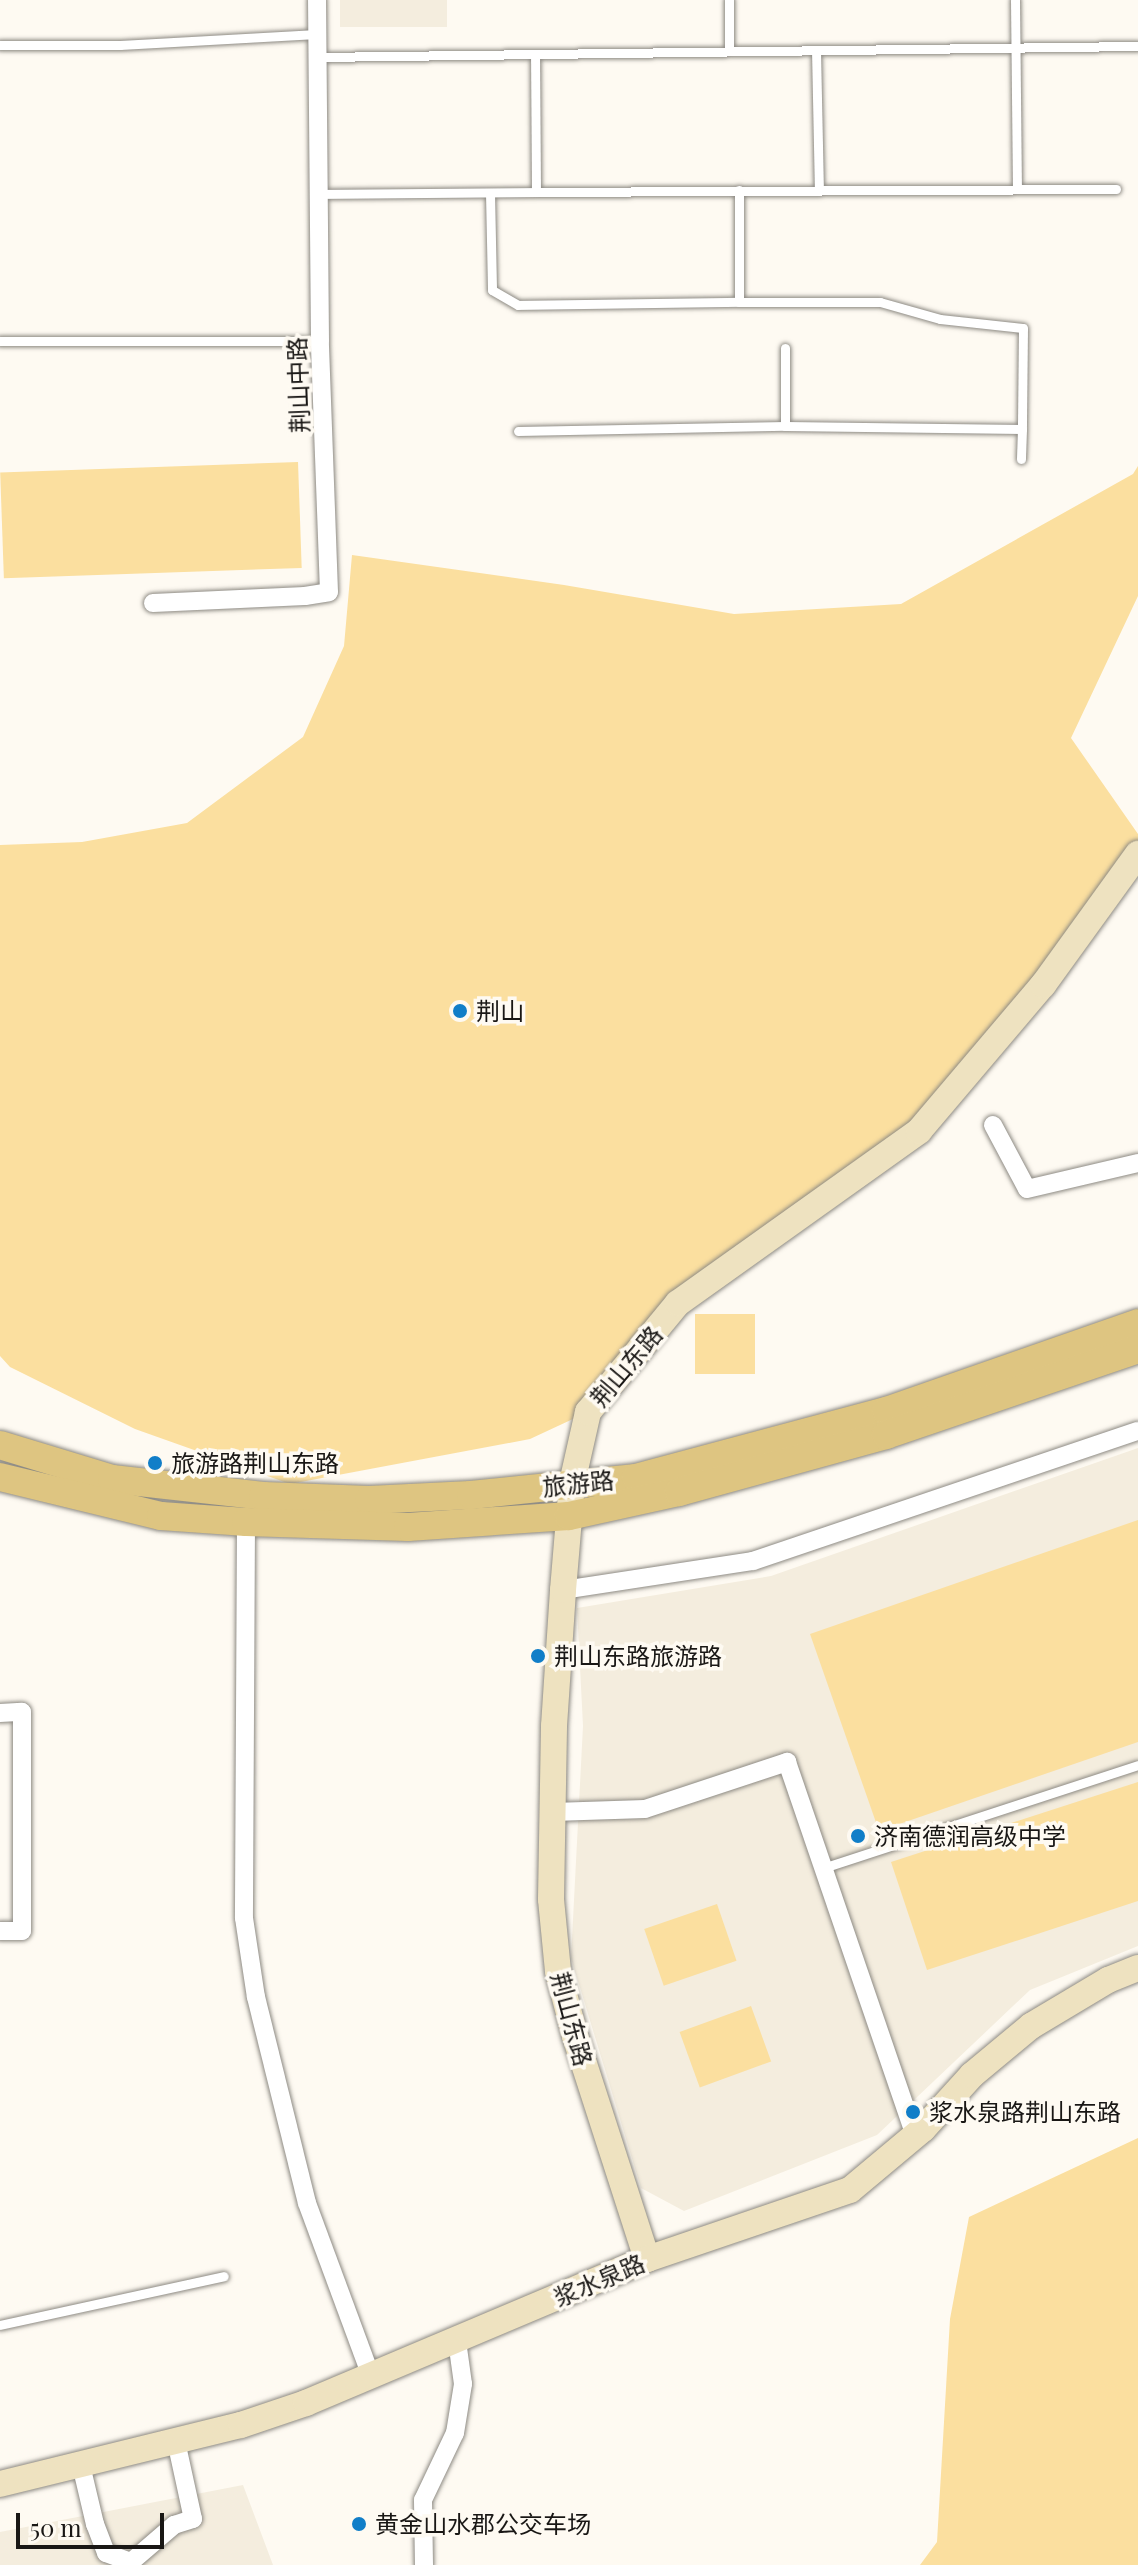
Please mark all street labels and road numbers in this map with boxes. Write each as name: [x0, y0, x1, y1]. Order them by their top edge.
street label: 荆山中路: [282, 337, 314, 433]
street label: 荆山东路: [584, 1320, 668, 1412]
street label: 旅游路: [541, 1465, 615, 1501]
street label: 荆山东路: [546, 1969, 598, 2069]
street label: 浆水泉路: [549, 2248, 649, 2312]

